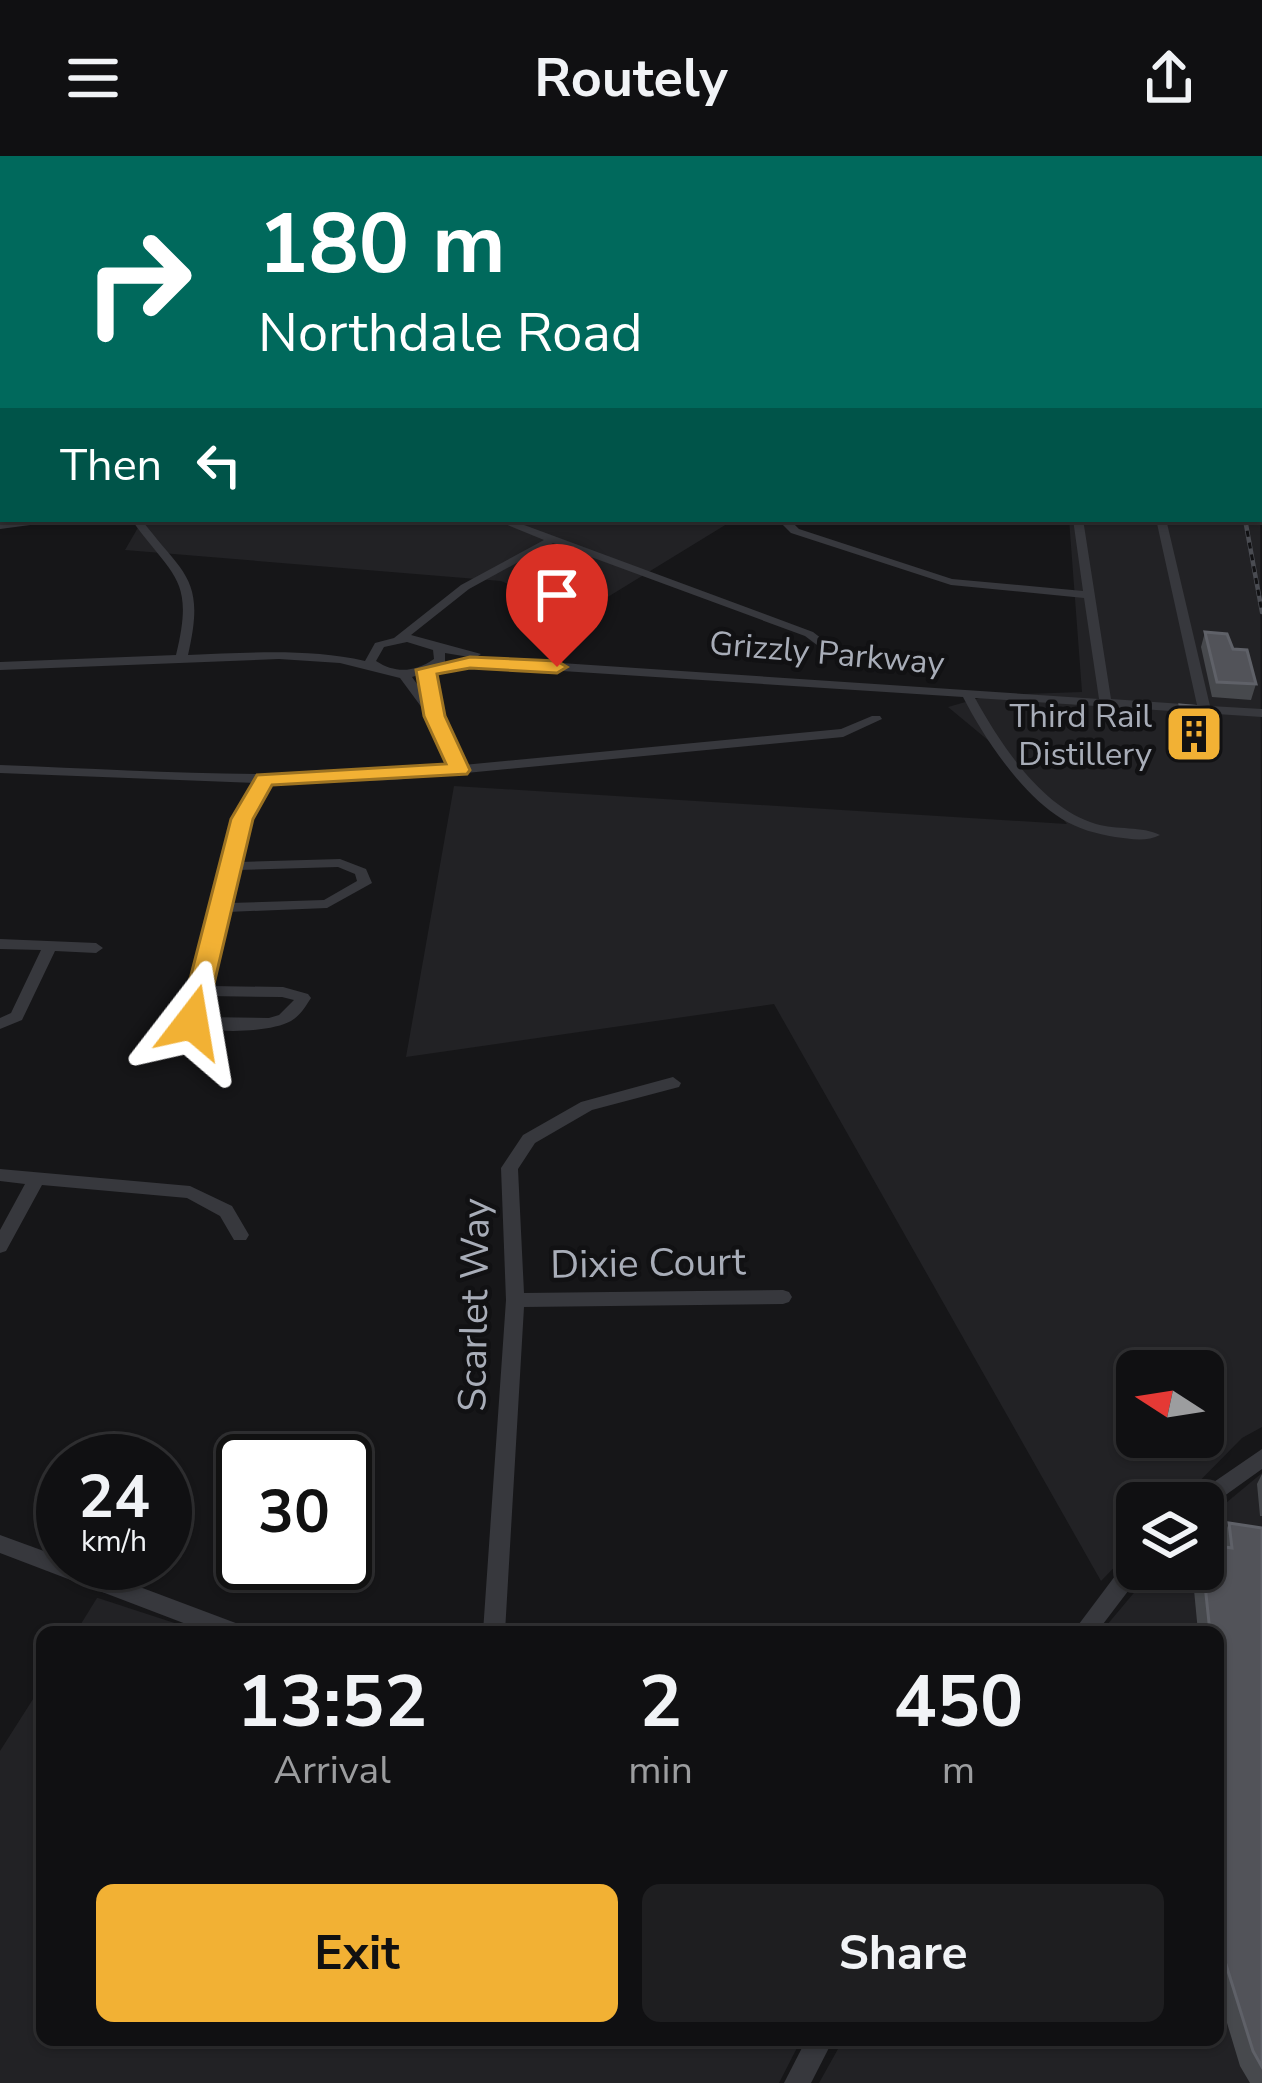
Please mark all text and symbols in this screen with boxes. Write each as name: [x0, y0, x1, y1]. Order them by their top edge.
text: Routely: [534, 41, 728, 115]
icon: menu: [60, 45, 126, 111]
icon: share: [1136, 45, 1202, 111]
text: 180 m: [258, 187, 506, 302]
icon: right: [60, 204, 216, 360]
text: Northdale Road: [258, 296, 642, 370]
icon: left: [186, 432, 252, 498]
text: Then: [60, 435, 162, 496]
pin: [506, 544, 608, 667]
icon: arrive: [524, 562, 590, 628]
street label: Grizzly Parkway: [707, 621, 946, 686]
place label: Third Rail Distillery: [1009, 694, 1152, 777]
building icon: Third Rail Distillery: [1163, 703, 1225, 765]
position arrow: [129, 959, 255, 1085]
street label: Scarlet Way: [446, 1198, 503, 1412]
street label: Dixie Court: [550, 1235, 747, 1292]
north arrow: [1116, 1350, 1224, 1458]
map controls: [1116, 1350, 1224, 1590]
speed limit sign: 30: [216, 1434, 372, 1590]
text: 24: [78, 1456, 150, 1538]
button: layers: [1116, 1482, 1224, 1590]
text: km/h: [81, 1521, 147, 1562]
text: 13:52: [237, 1653, 427, 1751]
text: 2: [639, 1653, 682, 1751]
text: 450: [894, 1653, 1023, 1751]
text: Arrival: [273, 1744, 391, 1797]
text: min: [628, 1744, 693, 1797]
text: m: [942, 1744, 975, 1797]
button: Exit: [96, 1884, 618, 2022]
button: Share: [642, 1884, 1164, 2022]

